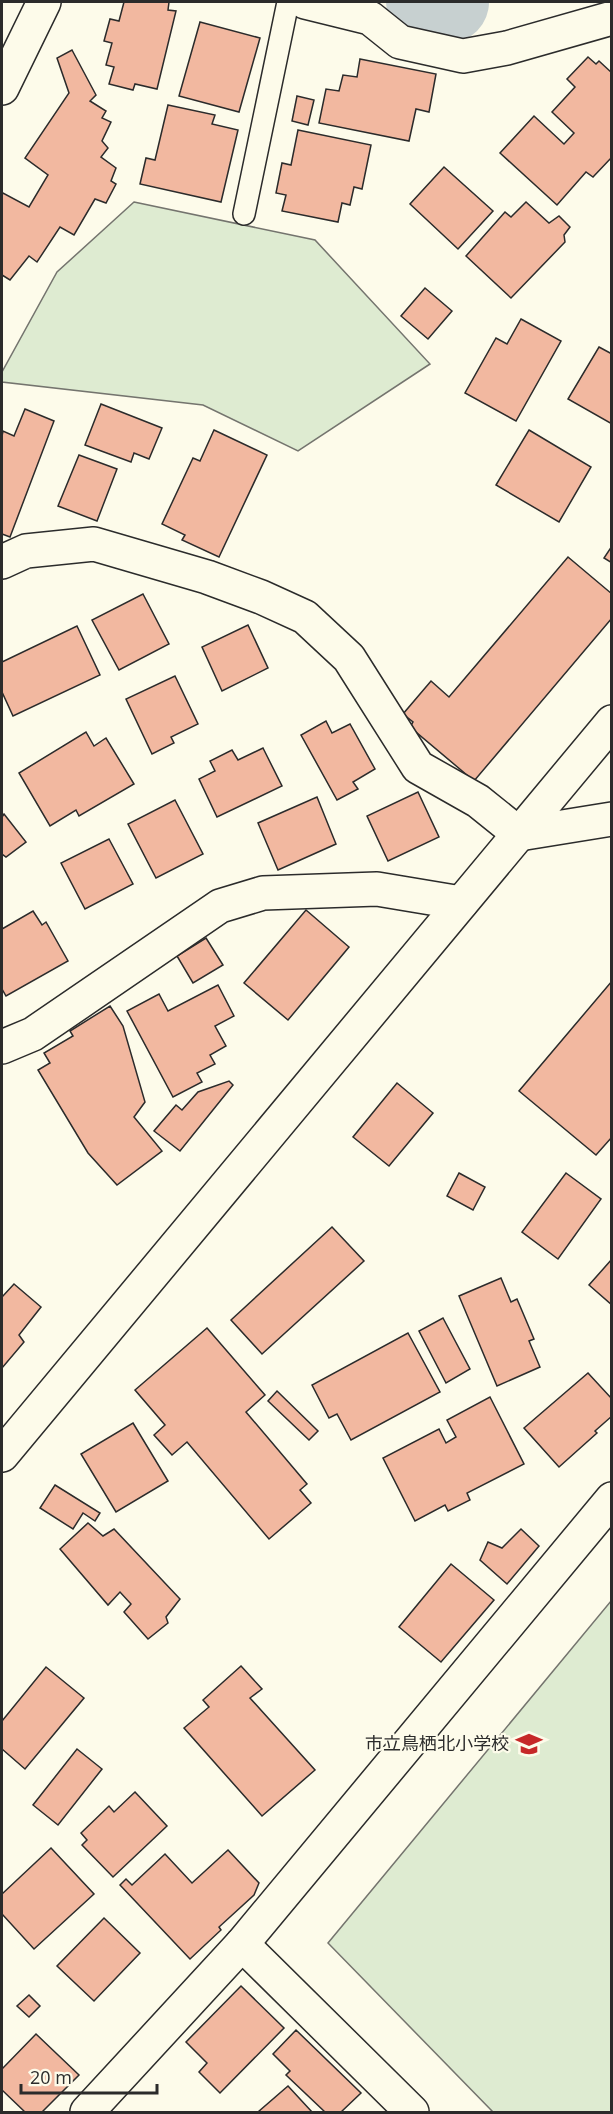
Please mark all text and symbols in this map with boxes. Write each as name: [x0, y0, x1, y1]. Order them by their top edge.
school or university icon: 市立鳥栖北小学校: [514, 1729, 544, 1759]
place label: 市立鳥栖北小学校: [365, 1731, 509, 1755]
scale bar: [21, 2057, 158, 2095]
text: 20 m: [30, 2065, 72, 2089]

